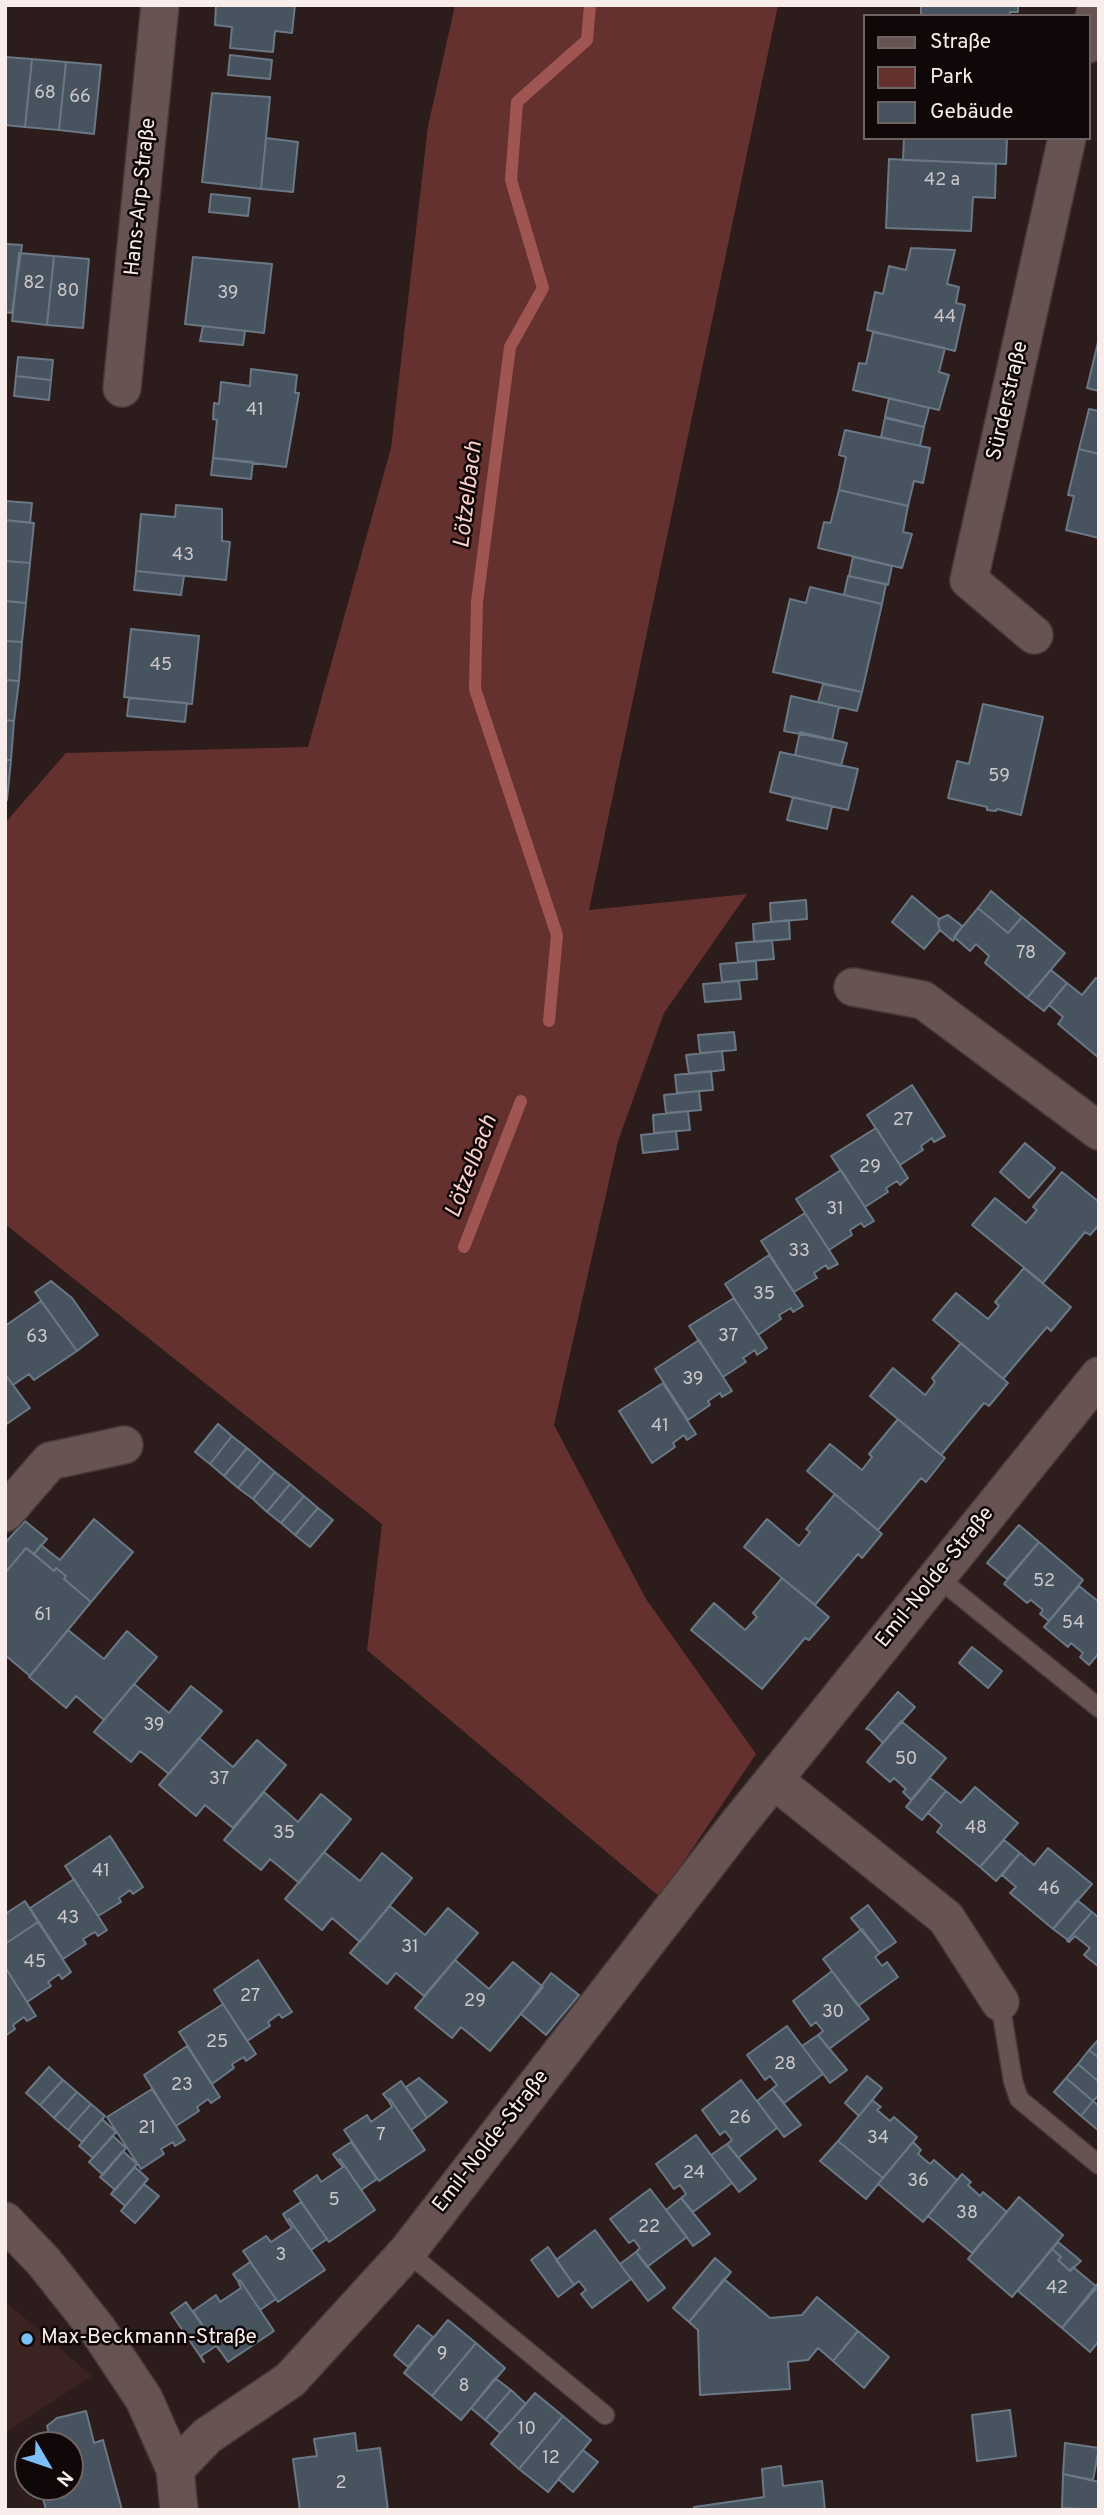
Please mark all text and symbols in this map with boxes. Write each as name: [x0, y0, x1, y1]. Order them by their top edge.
legend: [862, 14, 1090, 140]
text: Straße: [930, 29, 991, 56]
text: Park: [930, 64, 973, 91]
house number: 68: [34, 83, 56, 105]
house number: 66: [69, 87, 91, 109]
text: Gebäude: [930, 99, 1013, 126]
street label: Hans-Arp-Straße: [121, 117, 163, 277]
house number: 42 a: [924, 170, 960, 192]
house number: 82: [23, 273, 45, 295]
house number: 80: [57, 281, 79, 303]
house number: 39: [217, 283, 239, 305]
house number: 44: [934, 307, 956, 329]
street label: Sürderstraße: [983, 339, 1035, 463]
house number: 41: [246, 400, 264, 422]
water label: Lötzelbach: [450, 440, 490, 550]
house number: 43: [172, 545, 194, 567]
house number: 45: [150, 655, 172, 677]
house number: 59: [988, 766, 1010, 788]
house number: 78: [1016, 943, 1036, 965]
house number: 27: [893, 1110, 913, 1132]
water label: Lötzelbach: [441, 1112, 505, 1222]
house number: 29: [859, 1157, 881, 1179]
house number: 31: [826, 1199, 844, 1221]
house number: 33: [788, 1241, 810, 1263]
house number: 35: [753, 1284, 775, 1306]
house number: 37: [718, 1326, 738, 1348]
house number: 63: [26, 1327, 48, 1349]
house number: 39: [682, 1369, 704, 1391]
house number: 41: [651, 1416, 669, 1438]
street label: Emil-Nolde-Straße: [871, 1502, 1001, 1654]
house number: 52: [1033, 1571, 1055, 1593]
house number: 61: [34, 1605, 52, 1627]
house number: 54: [1062, 1613, 1084, 1635]
house number: 39: [143, 1715, 165, 1737]
house number: 50: [895, 1749, 917, 1771]
house number: 37: [209, 1769, 229, 1791]
house number: 48: [965, 1818, 987, 1840]
house number: 35: [273, 1823, 295, 1845]
house number: 41: [92, 1861, 110, 1883]
house number: 46: [1038, 1879, 1060, 1901]
house number: 43: [57, 1908, 79, 1930]
house number: 31: [401, 1937, 419, 1959]
house number: 45: [24, 1952, 46, 1974]
house number: 27: [240, 1986, 260, 2008]
house number: 29: [464, 1991, 486, 2013]
house number: 30: [822, 2002, 844, 2024]
house number: 25: [206, 2032, 228, 2054]
house number: 28: [774, 2054, 796, 2076]
street label: Emil-Nolde-Straße: [429, 2066, 555, 2218]
house number: 23: [171, 2075, 193, 2097]
house number: 26: [729, 2108, 751, 2130]
house number: 21: [138, 2118, 156, 2140]
house number: 7: [376, 2125, 386, 2147]
house number: 34: [867, 2128, 889, 2150]
house number: 24: [683, 2163, 705, 2185]
house number: 36: [907, 2171, 929, 2193]
house number: 5: [328, 2190, 340, 2212]
house number: 38: [956, 2203, 978, 2225]
house number: 22: [638, 2217, 660, 2239]
house number: 3: [276, 2245, 286, 2267]
house number: 42: [1046, 2278, 1068, 2300]
place label: Max-Beckmann-Straße: [41, 2326, 257, 2352]
marker: Max-Beckmann-Straße: [19, 2331, 35, 2347]
house number: 9: [437, 2344, 447, 2366]
house number: 8: [459, 2376, 469, 2398]
house number: 10: [518, 2419, 536, 2441]
north arrow: [14, 2431, 84, 2501]
house number: 12: [542, 2448, 560, 2470]
text: N: [50, 2465, 77, 2491]
house number: 2: [335, 2473, 347, 2495]

